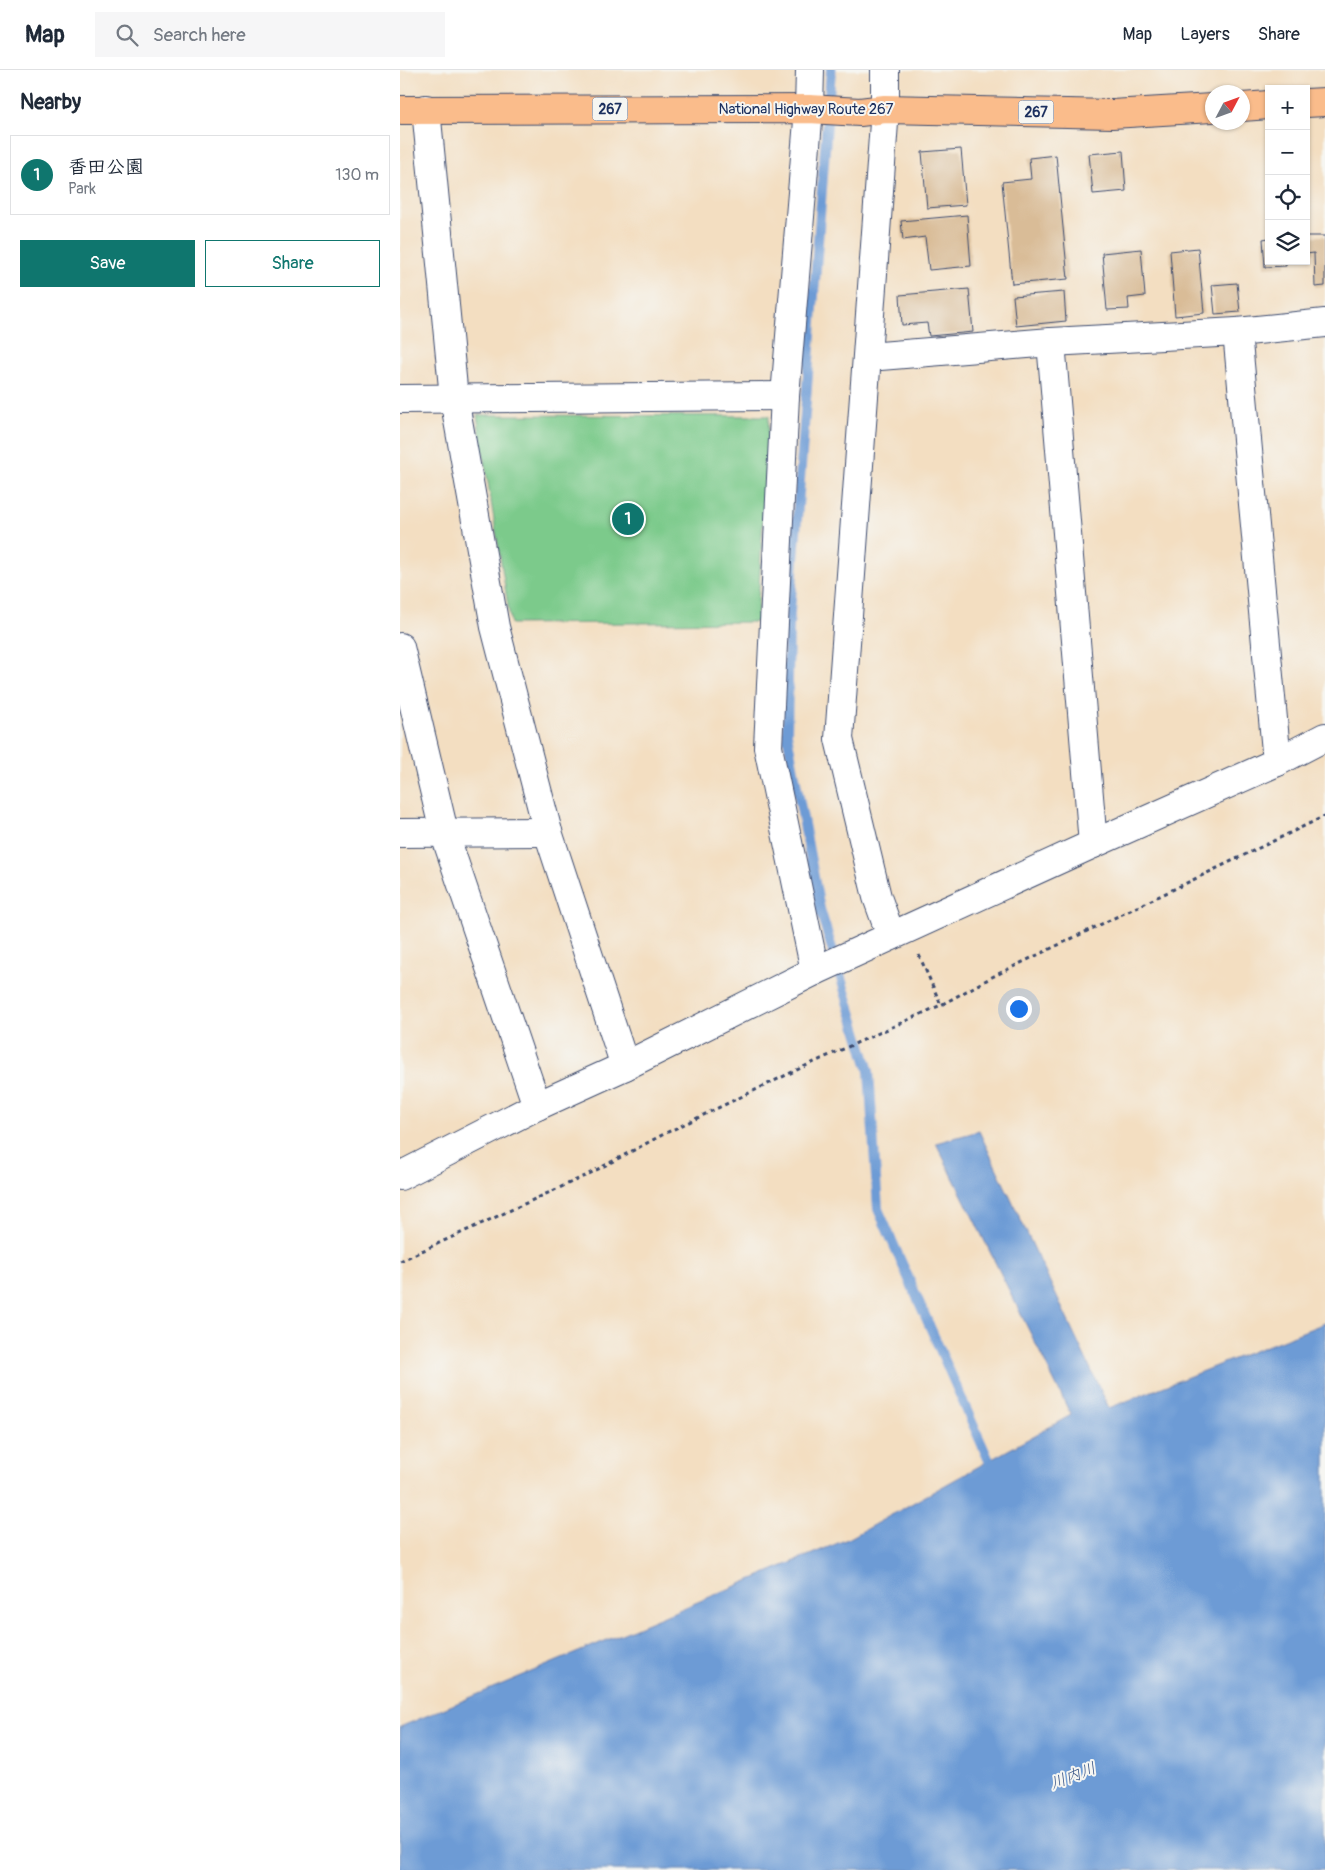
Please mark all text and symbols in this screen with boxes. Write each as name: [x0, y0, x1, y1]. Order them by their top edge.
search box: [95, 12, 445, 57]
text: Map: [25, 20, 65, 49]
icon: search: [113, 21, 141, 49]
text: Search here: [153, 23, 246, 47]
text: Map: [1123, 23, 1152, 46]
text: Layers: [1180, 23, 1230, 46]
text: Share: [1258, 23, 1300, 46]
north arrow: [1205, 85, 1250, 130]
map controls: [1265, 85, 1310, 265]
button: +: [1265, 85, 1310, 130]
text: Nearby: [20, 89, 81, 116]
road number: 267: [592, 98, 628, 120]
street label: National Highway Route 267: [718, 100, 894, 119]
road number: 267: [1018, 101, 1054, 124]
button: −: [1265, 130, 1310, 175]
text: 香田公園: [68, 155, 144, 179]
text: 1: [34, 165, 40, 185]
text: 130 m: [335, 165, 379, 185]
button: locate: [1265, 175, 1310, 220]
text: Park: [68, 179, 96, 199]
button: layers: [1265, 220, 1310, 265]
button: Save: [20, 240, 195, 287]
button: Share: [205, 240, 380, 287]
pin: 1: [612, 500, 644, 538]
your location: [1006, 996, 1032, 1022]
water label: 川内川: [1047, 1758, 1099, 1794]

